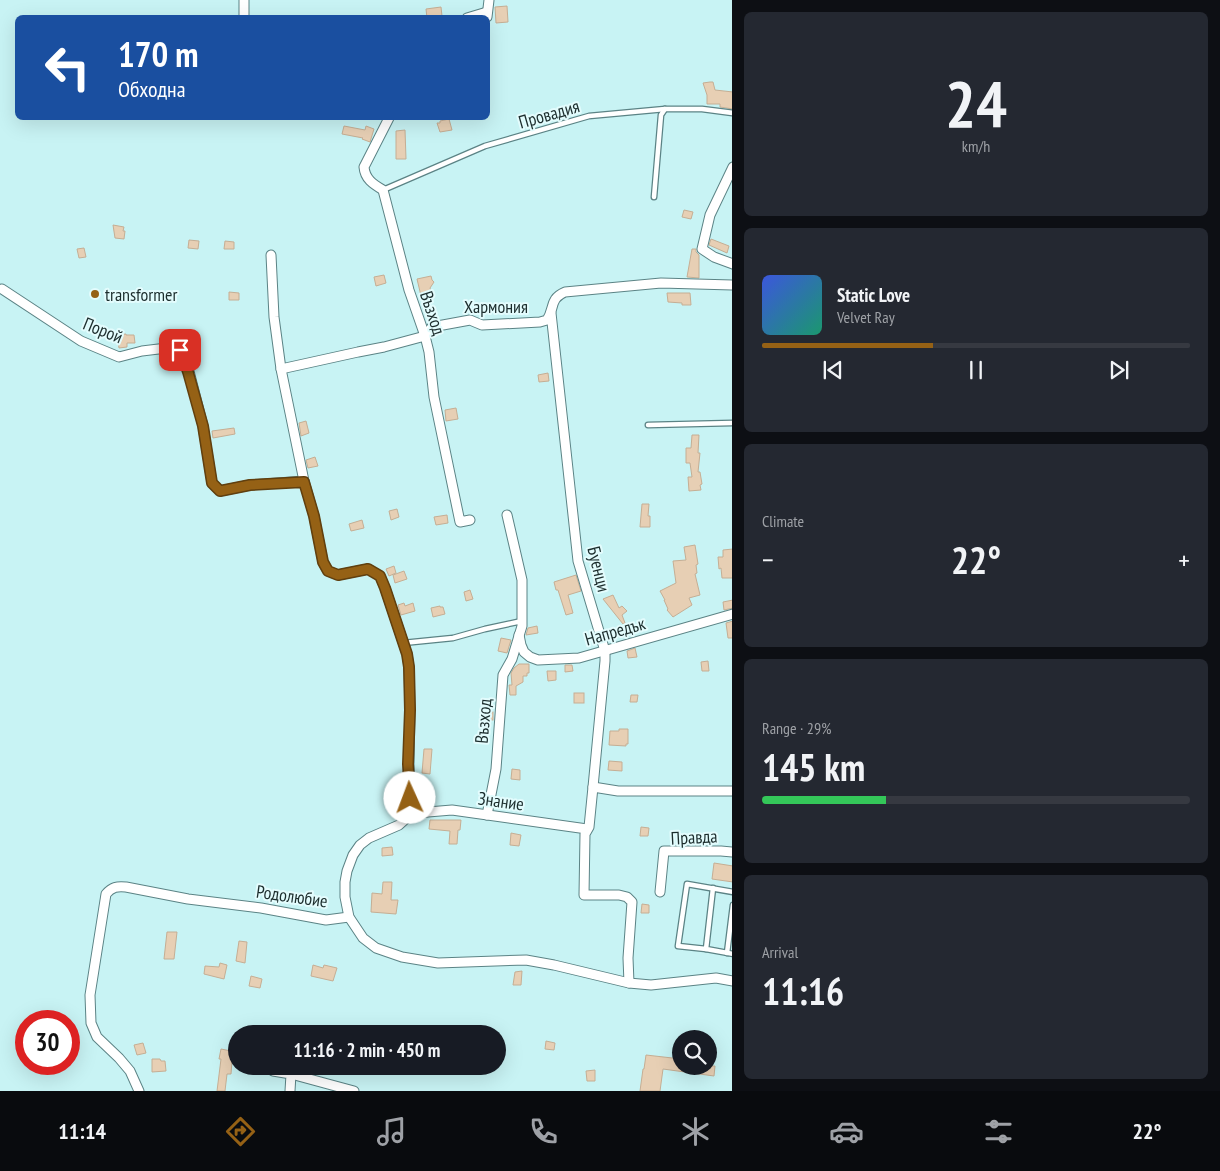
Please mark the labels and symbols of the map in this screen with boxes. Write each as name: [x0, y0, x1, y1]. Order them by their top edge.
street label: Провадия: [516, 94, 582, 134]
place label: transformer: [105, 283, 177, 306]
marker: transformer: [89, 288, 101, 300]
street label: Възход: [415, 288, 451, 338]
street label: Хармония: [464, 295, 528, 318]
street label: Порой: [80, 312, 126, 348]
pin: [159, 329, 201, 371]
street label: Буенци: [582, 544, 616, 594]
street label: Напредък: [582, 611, 648, 651]
street label: Възход: [470, 698, 496, 744]
position arrow: [383, 771, 435, 823]
street label: Знание: [477, 786, 525, 816]
street label: Правда: [670, 824, 718, 850]
street label: Родолюбие: [255, 880, 329, 912]
speed limit sign: 30: [15, 1010, 80, 1075]

